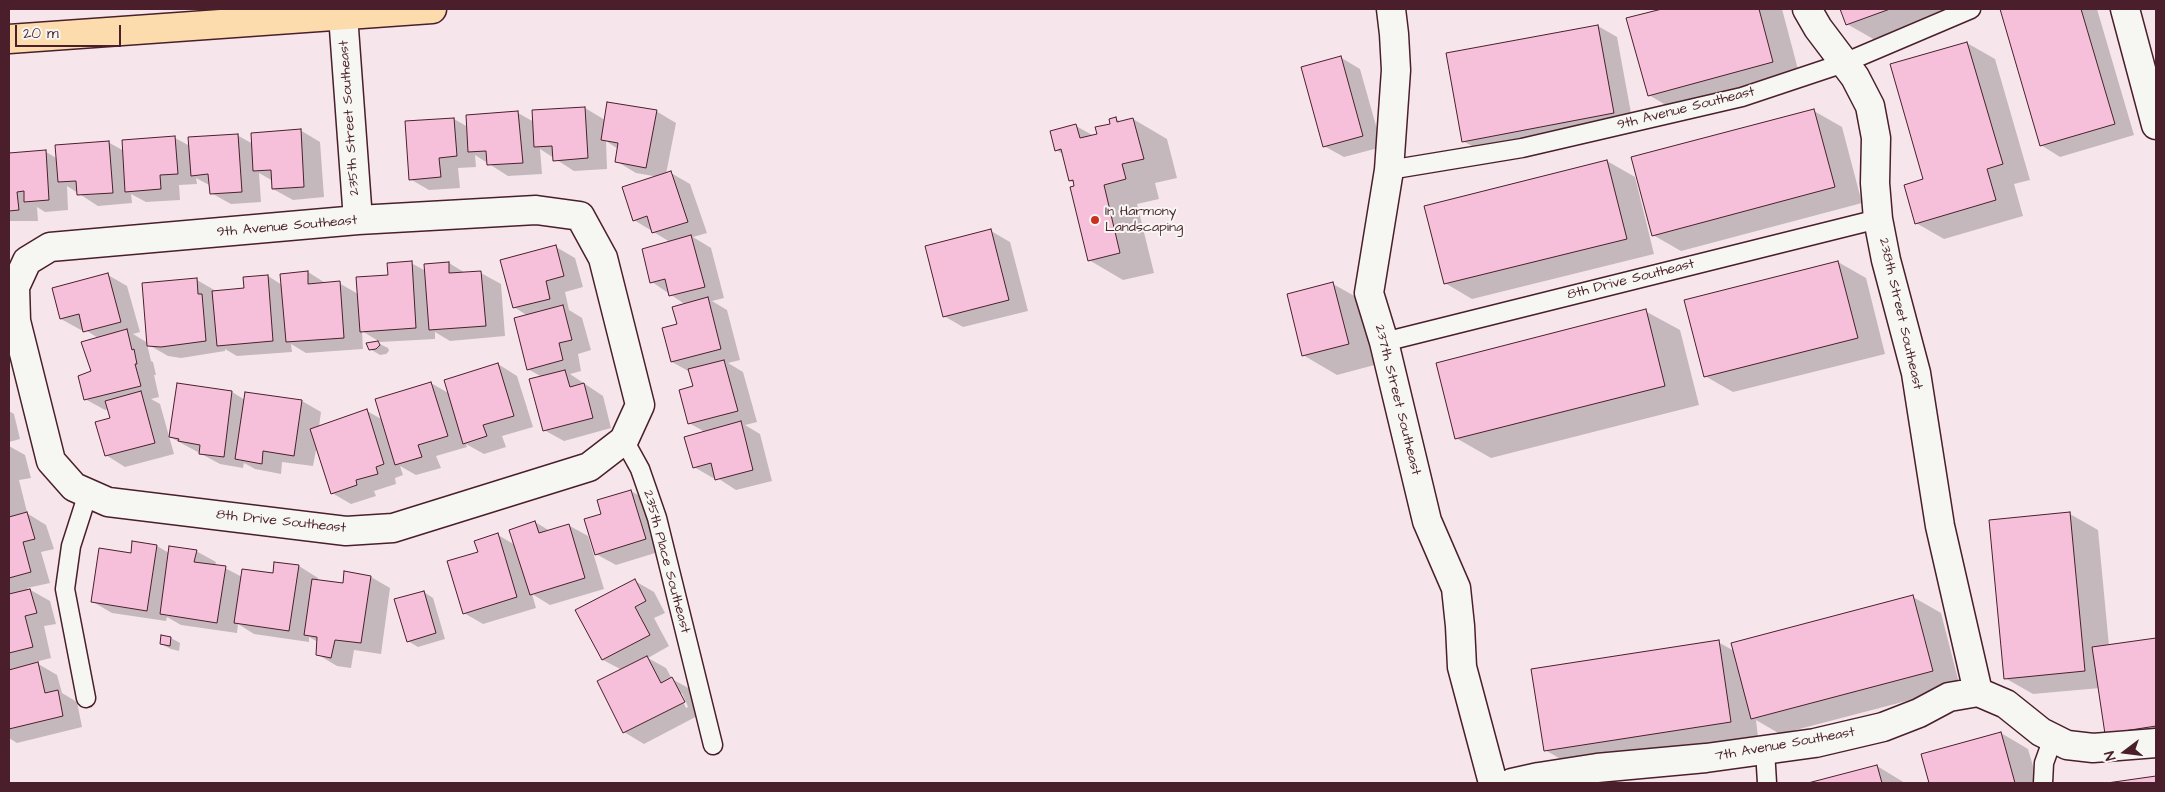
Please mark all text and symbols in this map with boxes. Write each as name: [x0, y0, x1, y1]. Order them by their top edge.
scale bar: [18, 15, 124, 47]
text: 20 m: [23, 23, 59, 44]
street label: 235th Street Southeast: [336, 40, 364, 196]
street label: 9th Avenue Southeast: [1615, 84, 1757, 134]
place label: In Harmony Landscaping: [1105, 204, 1183, 236]
street label: 9th Avenue Southeast: [216, 212, 358, 242]
marker: In Harmony Landscaping: [1089, 214, 1101, 226]
street label: 238th Street Southeast: [1874, 237, 1926, 391]
street label: 8th Drive Southeast: [1566, 256, 1696, 304]
street label: 237th Street Southeast: [1370, 323, 1424, 477]
street label: 235th Place Southeast: [639, 489, 693, 635]
street label: 8th Drive Southeast: [215, 507, 347, 537]
street label: 7th Avenue Southeast: [1714, 724, 1856, 766]
north arrow: [2100, 727, 2150, 777]
text: N: [2100, 749, 2121, 763]

